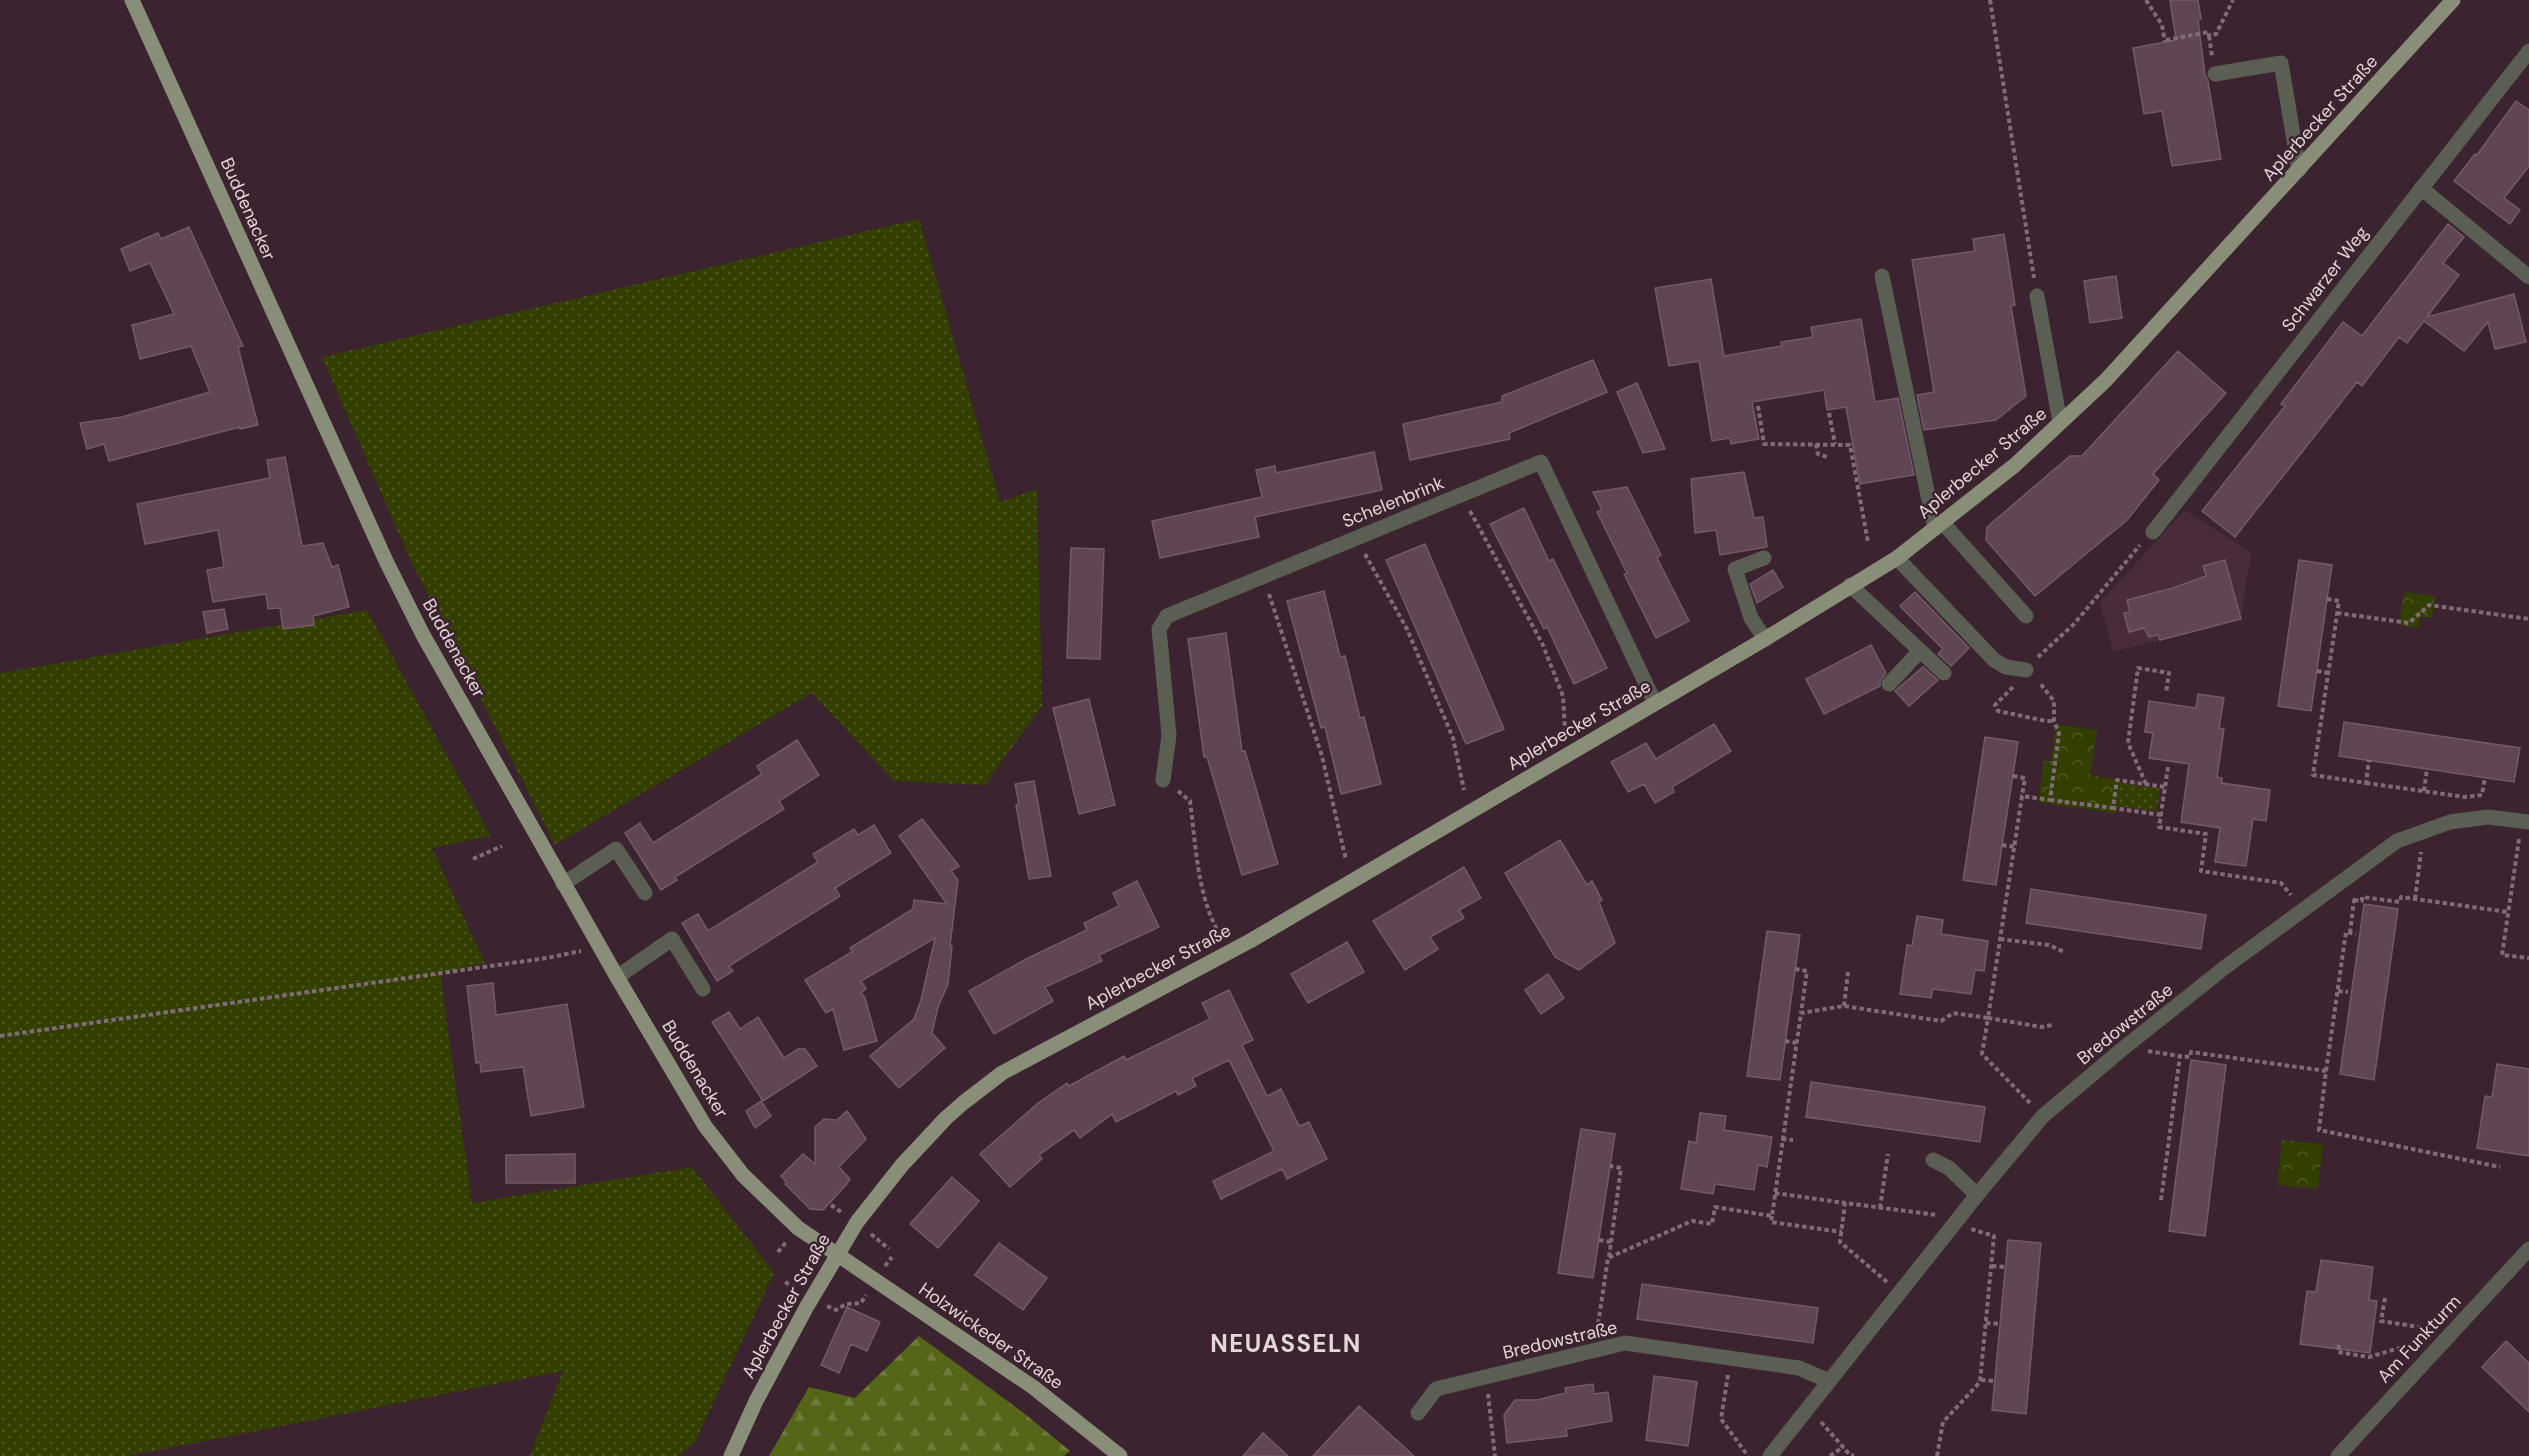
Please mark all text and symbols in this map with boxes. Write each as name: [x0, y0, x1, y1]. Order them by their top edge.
street label: Aplerbecker Straße: [2257, 50, 2383, 186]
street label: Buddenacker: [215, 154, 281, 264]
street label: Schwarzer Weg: [2276, 221, 2374, 337]
street label: Aplerbecker Straße: [1912, 402, 2052, 524]
street label: Schelenbrink: [1339, 471, 1447, 533]
street label: Buddenacker: [417, 594, 491, 702]
street label: Aplerbecker Straße: [1503, 674, 1655, 776]
street label: Aplerbecker Straße: [1081, 918, 1235, 1016]
street label: Bredowstraße: [2072, 978, 2178, 1070]
street label: Buddenacker: [656, 1016, 734, 1122]
street label: Aplerbecker Straße: [736, 1229, 836, 1383]
street label: Holzwickeder Straße: [914, 1277, 1068, 1395]
street label: Am Funkturm: [2372, 1290, 2466, 1388]
street label: Bredowstraße: [1500, 1315, 1620, 1365]
district label: NEUASSELN: [1210, 1328, 1362, 1359]

